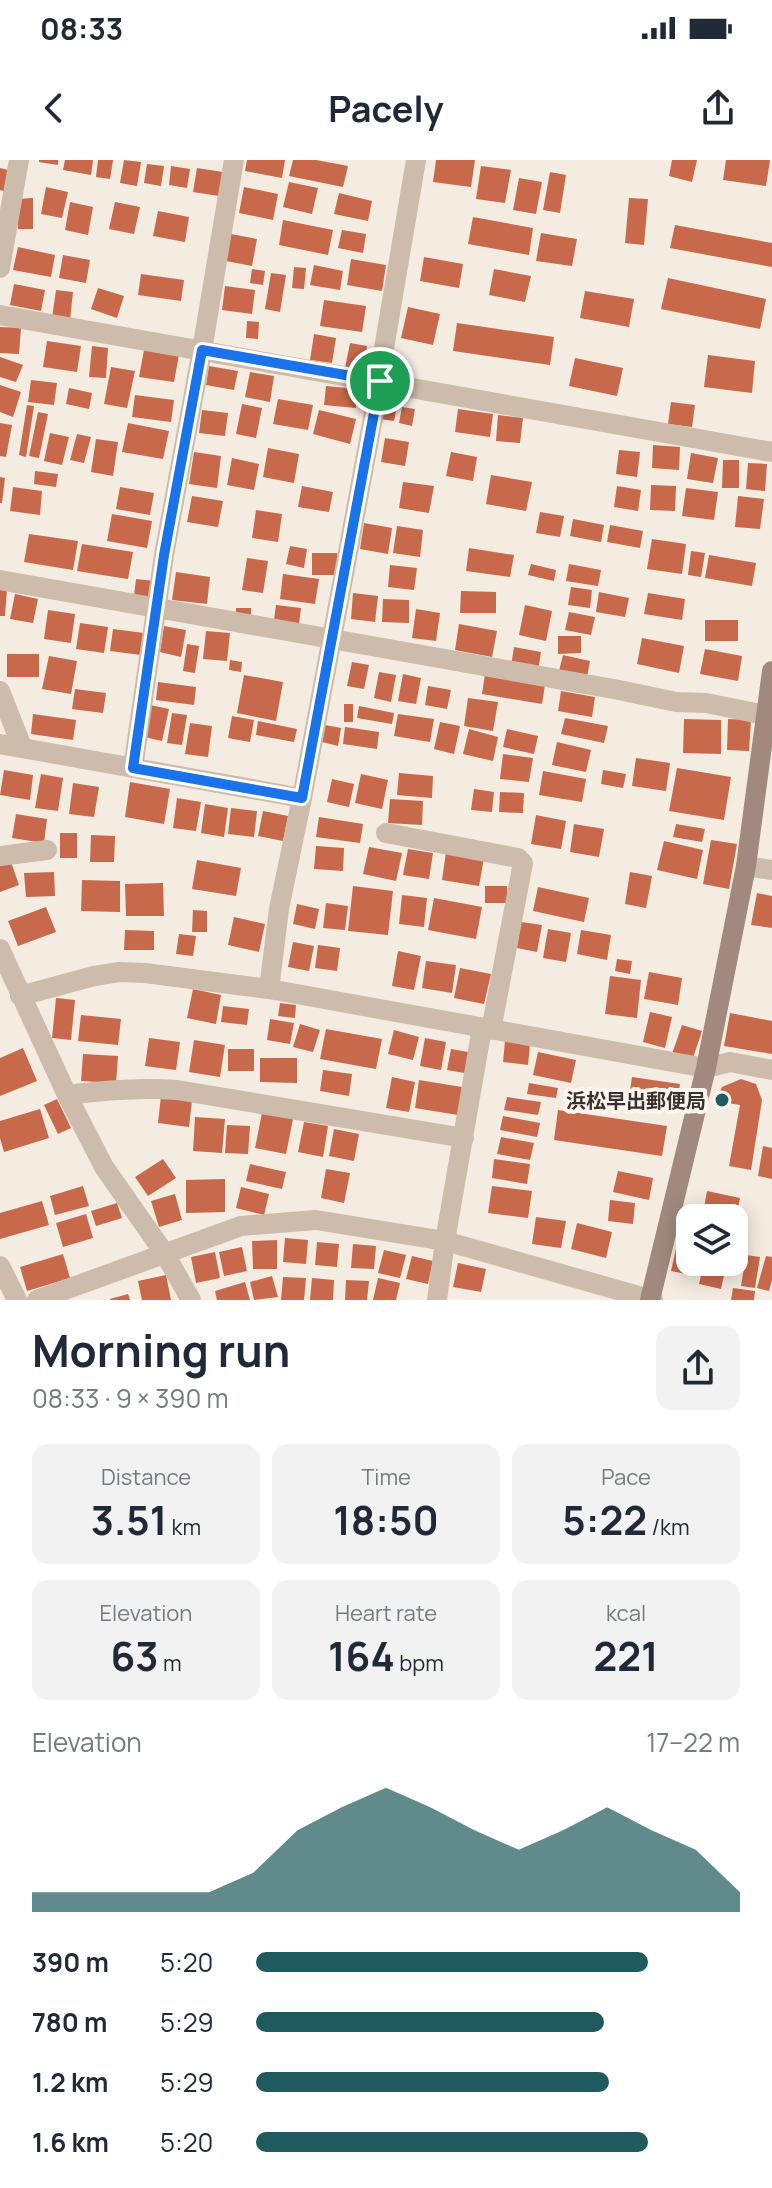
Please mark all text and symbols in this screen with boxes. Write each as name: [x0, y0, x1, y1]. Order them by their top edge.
text: 08:33: [40, 8, 123, 49]
text: Pacely: [328, 84, 444, 133]
icon: back: [32, 86, 76, 130]
icon: share: [696, 86, 740, 130]
pin: [346, 347, 414, 415]
icon: arrive: [358, 359, 402, 403]
place label: 浜松早出郵便局: [566, 1087, 706, 1114]
marker: 浜松早出郵便局: [713, 1091, 731, 1109]
map controls: [676, 1204, 748, 1276]
button: layers: [676, 1204, 748, 1276]
text: Morning run: [32, 1320, 290, 1380]
button: share: [656, 1326, 740, 1410]
text: 08:33 · 9 × 390 m: [32, 1380, 229, 1416]
text: Distance: [101, 1462, 191, 1492]
text: Time: [361, 1462, 411, 1492]
text: Pace: [601, 1462, 651, 1492]
text: 3.51: [91, 1492, 167, 1547]
text: 18:50: [333, 1492, 439, 1547]
text: 5:22: [562, 1492, 647, 1547]
text: km: [167, 1512, 201, 1542]
text: /km: [647, 1512, 690, 1542]
text: Elevation: [100, 1598, 192, 1628]
text: Heart rate: [335, 1598, 437, 1628]
text: kcal: [606, 1598, 646, 1628]
text: 63: [110, 1628, 159, 1683]
text: 164: [328, 1628, 395, 1683]
text: 221: [593, 1628, 659, 1683]
text: m: [159, 1648, 182, 1678]
text: bpm: [395, 1648, 444, 1678]
text: Elevation: [32, 1724, 142, 1760]
text: 17–22 m: [646, 1724, 740, 1760]
text: 390 m: [32, 1944, 109, 1980]
text: 5:20: [160, 1944, 213, 1980]
text: 780 m: [32, 2004, 107, 2040]
text: 5:29: [160, 2004, 214, 2040]
text: 1.2 km: [32, 2064, 108, 2100]
text: 5:29: [160, 2064, 214, 2100]
text: 1.6 km: [32, 2124, 109, 2160]
text: 5:20: [160, 2124, 213, 2160]

